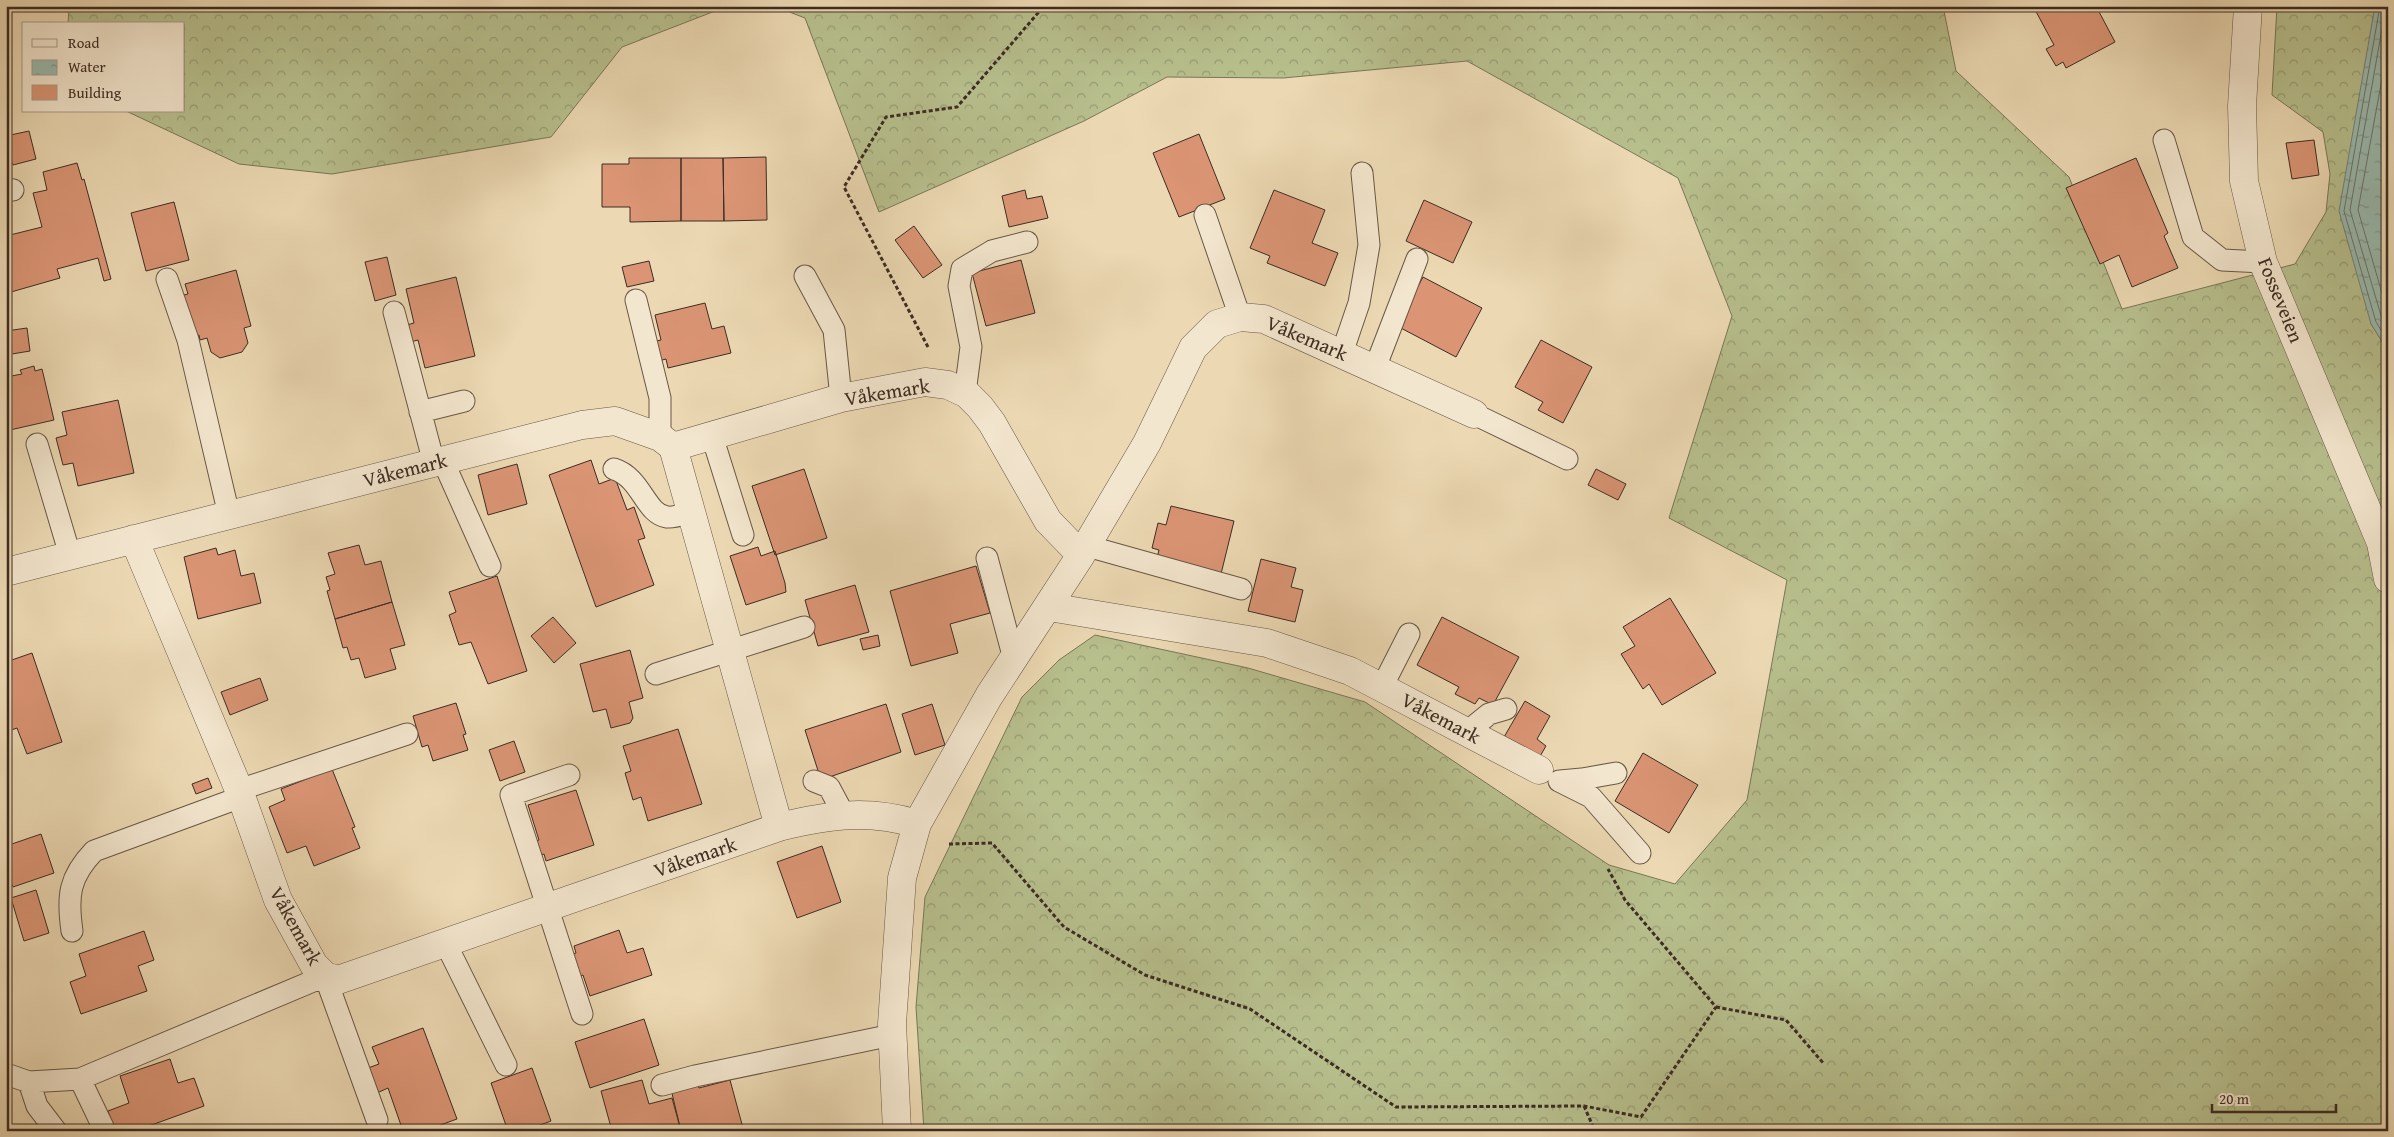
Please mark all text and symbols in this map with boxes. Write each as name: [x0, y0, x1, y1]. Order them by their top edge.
legend: [22, 22, 185, 112]
text: Road: [68, 32, 99, 53]
text: Water: [68, 56, 106, 77]
text: Building: [68, 82, 122, 103]
street label: Fosseveien: [2251, 253, 2312, 347]
street label: Våkemark: [1262, 307, 1353, 368]
street label: Våkemark: [842, 370, 932, 413]
street label: Våkemark: [360, 445, 451, 494]
street label: Våkemark: [1397, 685, 1487, 751]
street label: Våkemark: [650, 829, 741, 884]
street label: Våkemark: [263, 881, 330, 971]
scale bar: [2212, 1082, 2335, 1114]
text: 20 m: [2219, 1088, 2250, 1109]

